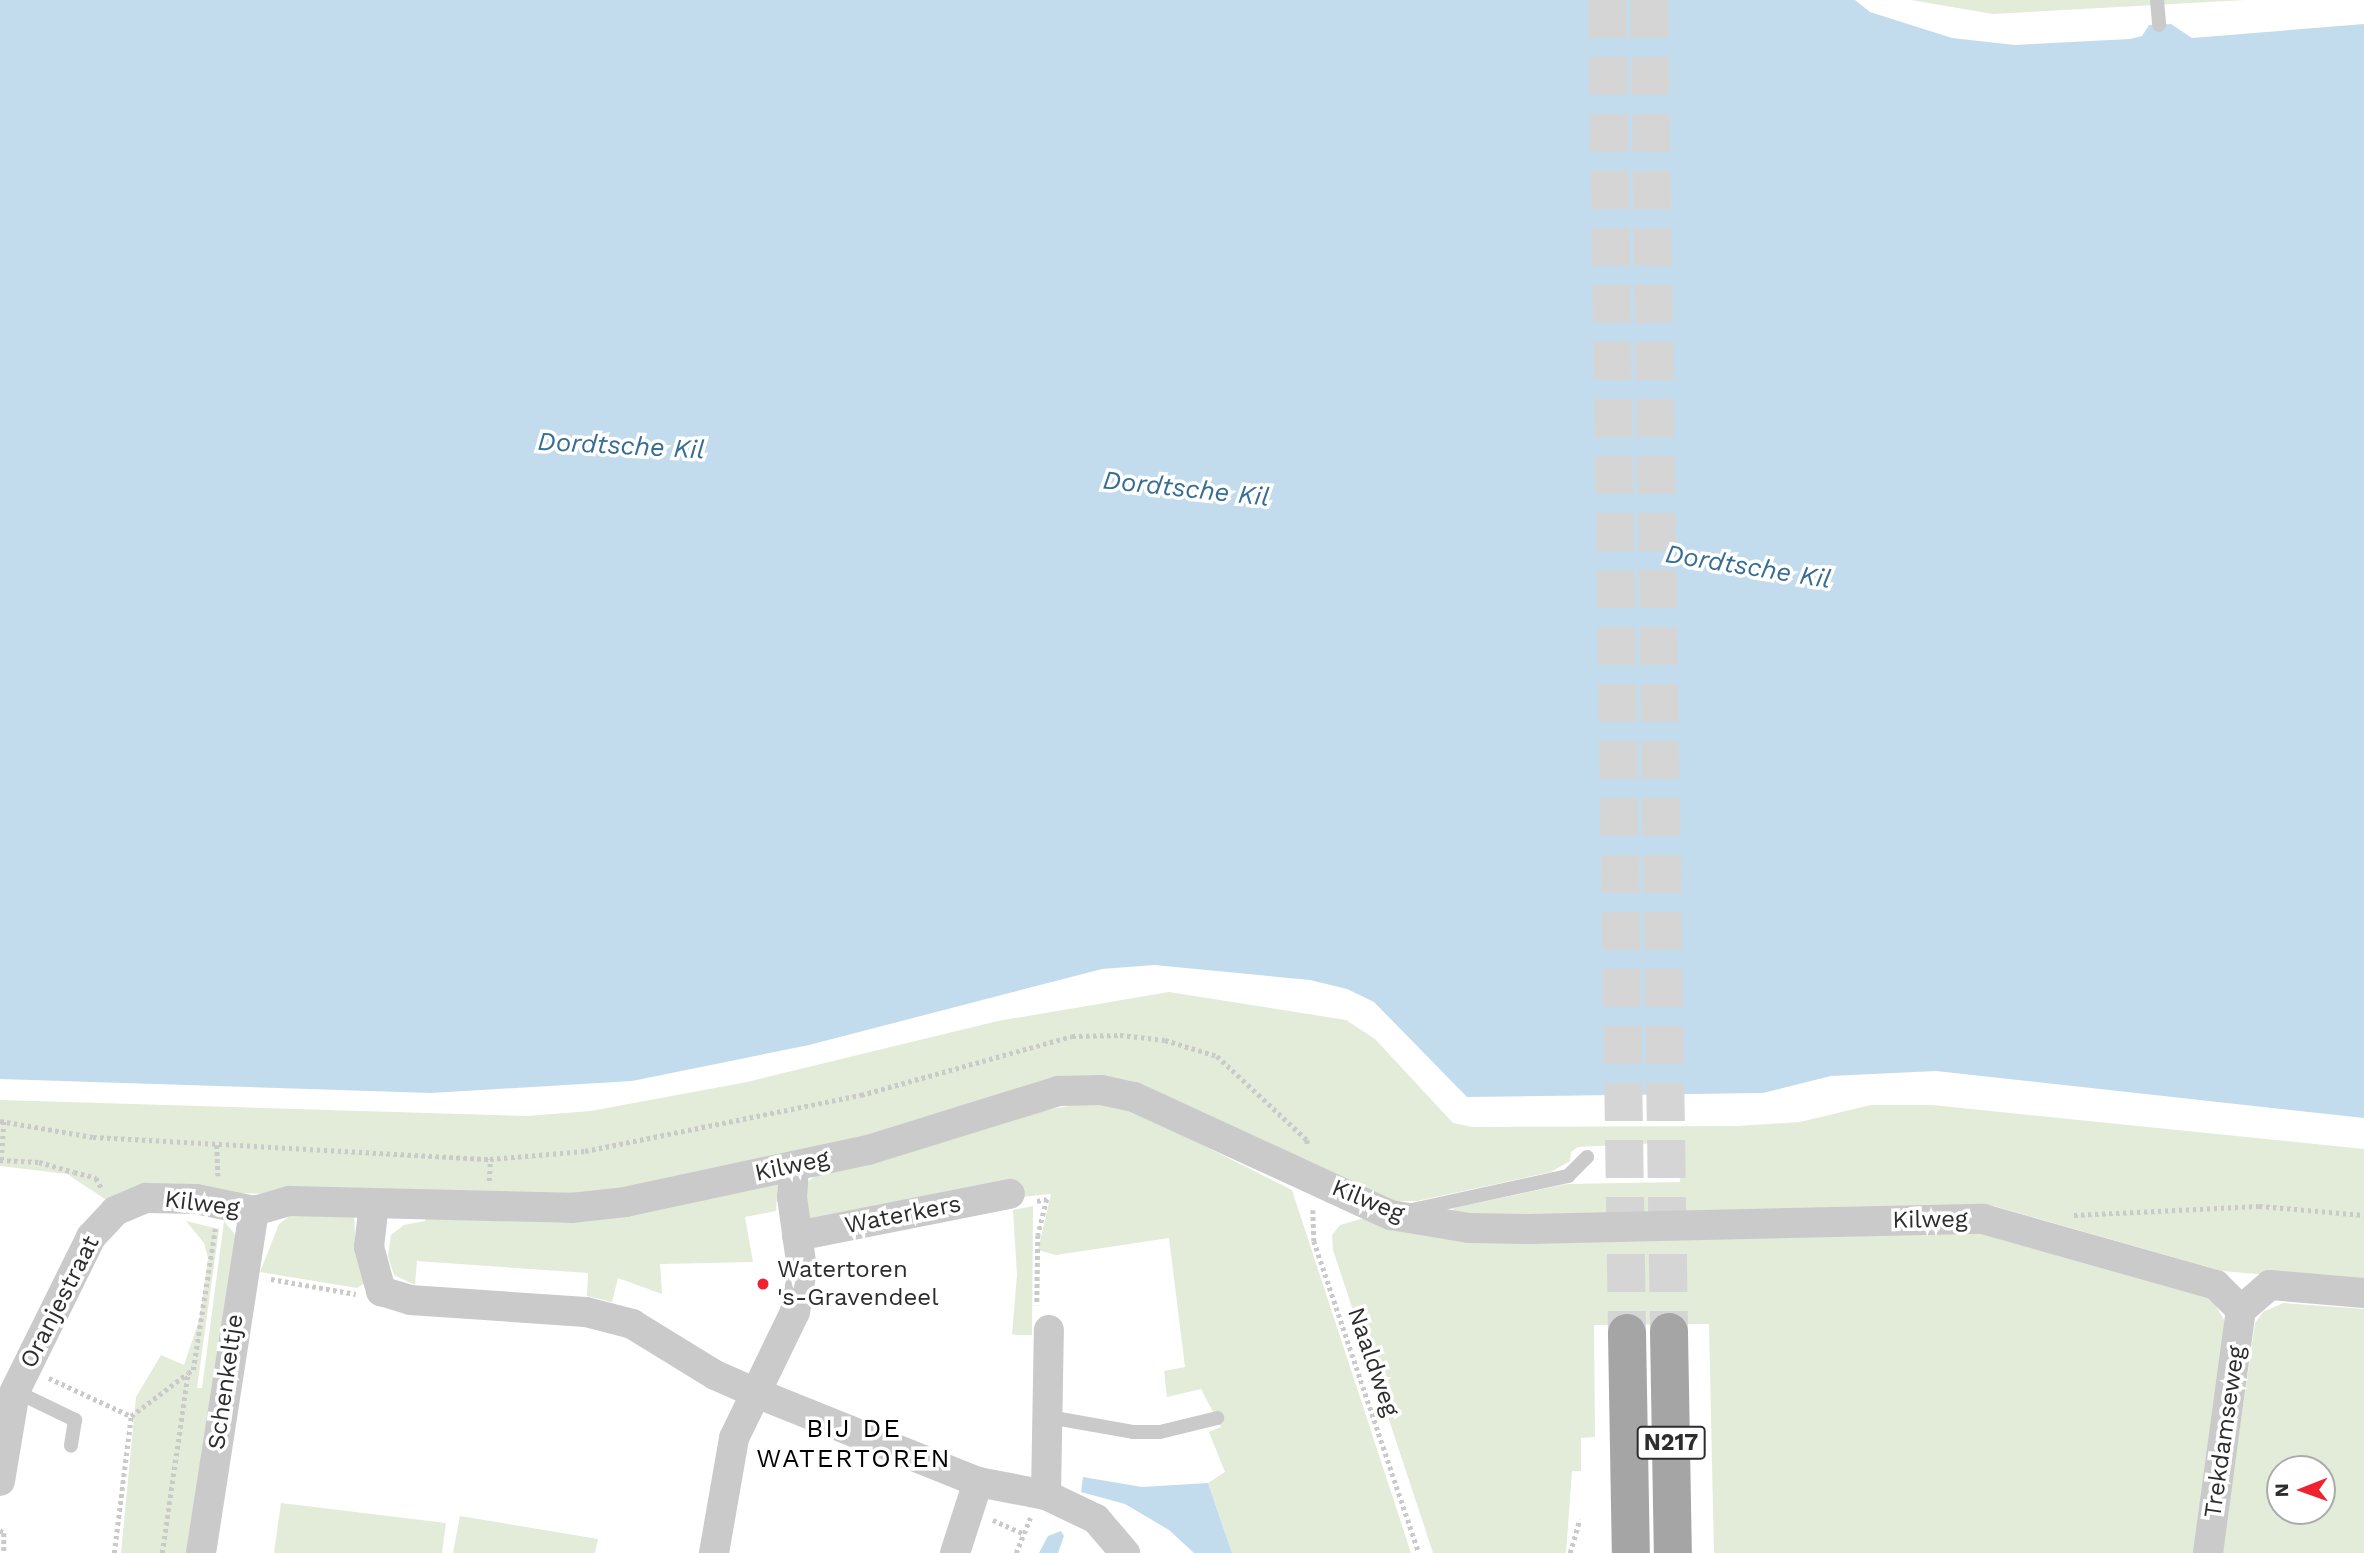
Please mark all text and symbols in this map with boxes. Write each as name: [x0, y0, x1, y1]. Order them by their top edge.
water label: Dordtsche Kil: [537, 426, 705, 466]
water label: Dordtsche Kil: [1101, 465, 1271, 513]
water label: Dordtsche Kil: [1663, 539, 1833, 595]
street label: Kilweg: [752, 1144, 832, 1188]
street label: Kilweg: [1328, 1174, 1408, 1228]
street label: Kilweg: [163, 1185, 241, 1223]
street label: Waterkers: [842, 1190, 964, 1240]
street label: Kilweg: [1892, 1205, 1968, 1235]
street label: Oranjestraat: [14, 1231, 106, 1373]
place label: Watertoren 's-Gravendeel: [777, 1256, 938, 1312]
marker: Watertoren 's-Gravendeel: [755, 1276, 771, 1292]
street label: Naaldweg: [1341, 1304, 1405, 1420]
street label: Schenkeltje: [202, 1312, 250, 1452]
street label: Trekdamseweg: [2199, 1344, 2251, 1520]
district label: BIJ DE WATERTOREN: [758, 1413, 950, 1474]
road number: N217: [1636, 1424, 1706, 1462]
north arrow: [2266, 1455, 2336, 1525]
text: N: [2270, 1483, 2293, 1498]

